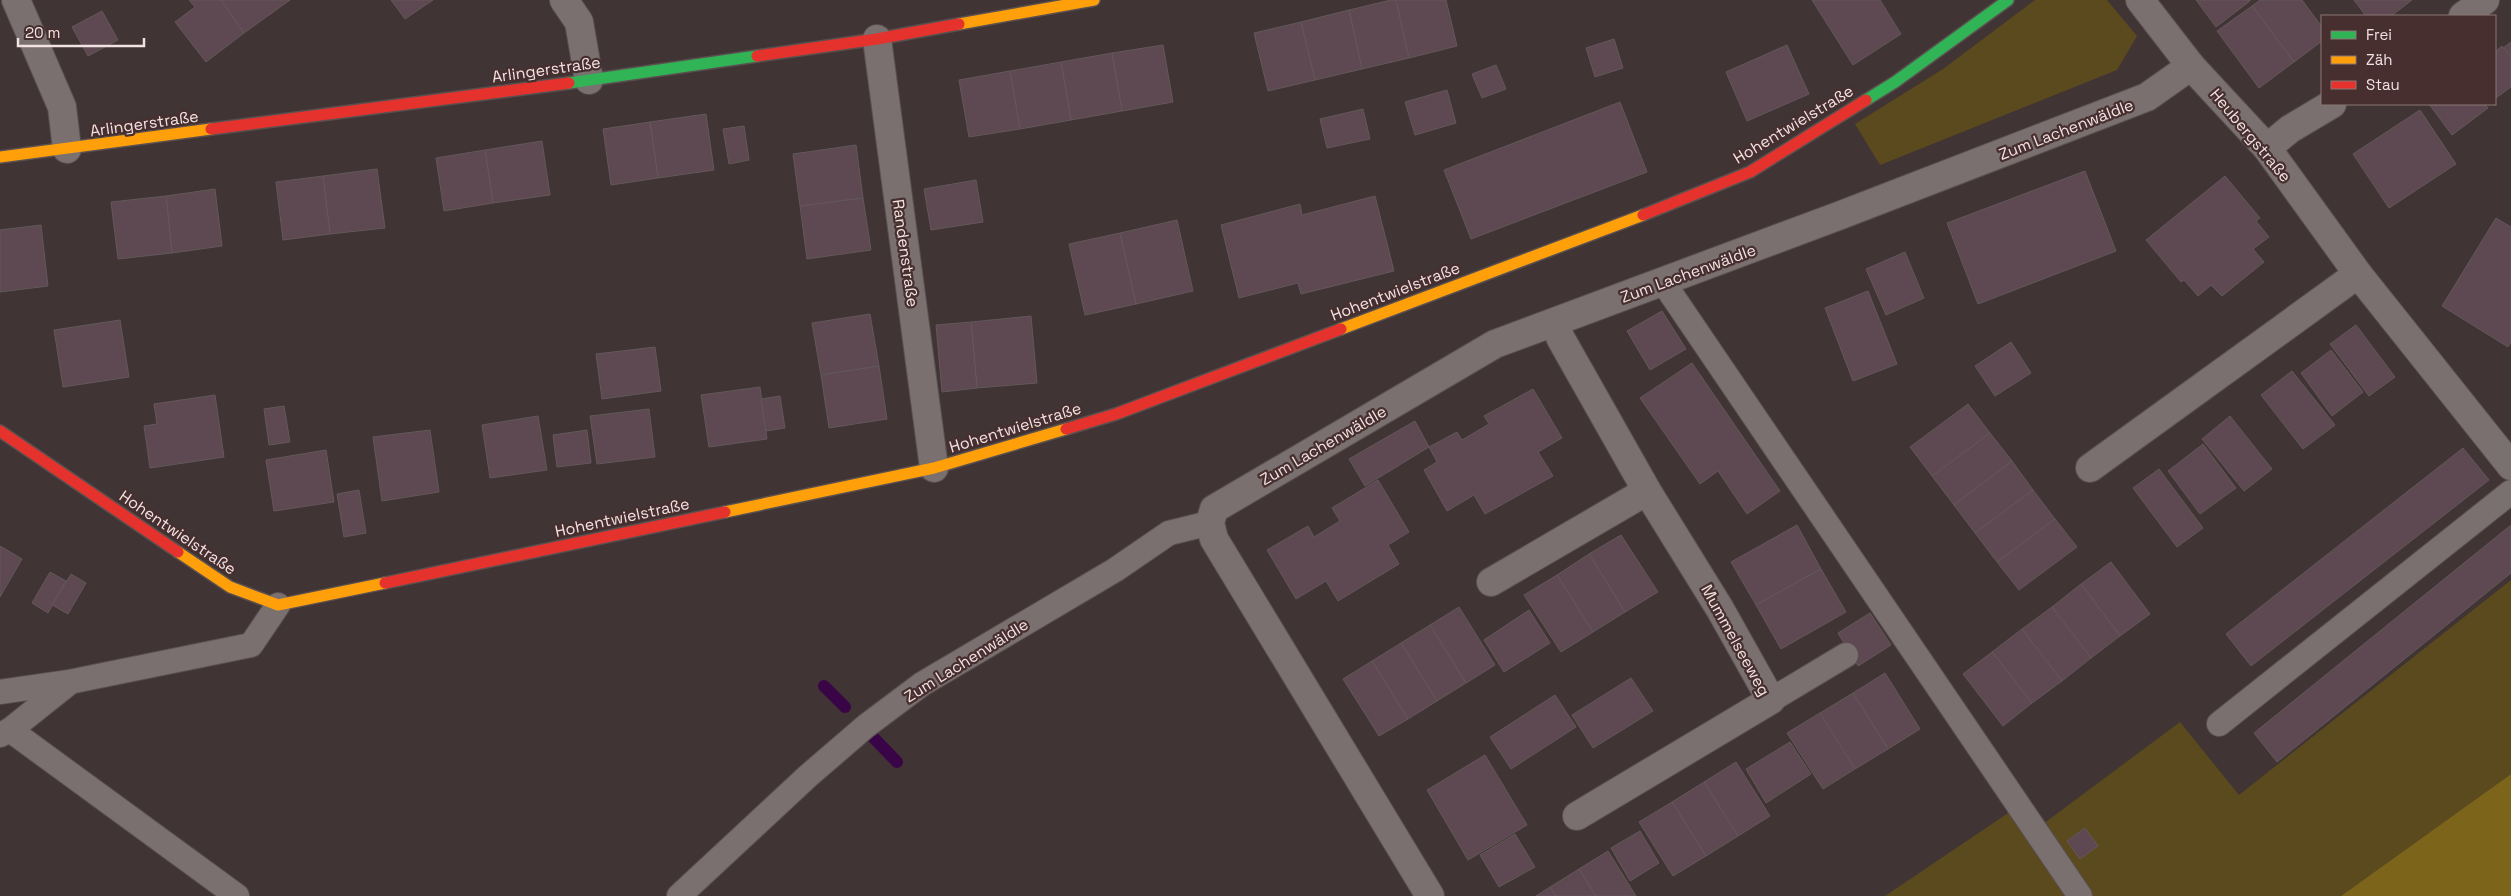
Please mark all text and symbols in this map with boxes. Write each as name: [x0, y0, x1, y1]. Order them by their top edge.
scale bar: [18, 15, 144, 47]
legend: [2321, 15, 2496, 105]
text: 20 m: [25, 23, 60, 42]
text: Frei: [2366, 25, 2392, 44]
text: Zäh: [2366, 50, 2392, 69]
street label: Arlingerstraße: [490, 51, 602, 88]
text: Stau: [2366, 75, 2400, 94]
street label: Hohentwielstraße: [1729, 80, 1857, 169]
street label: Heubergstraße: [2205, 84, 2296, 186]
street label: Zum Lachenwäldle: [1996, 94, 2137, 165]
street label: Arlingerstraße: [88, 105, 200, 142]
street label: Randenstraße: [888, 198, 923, 308]
street label: Zum Lachenwäldle: [1618, 239, 1759, 308]
street label: Hohentwielstraße: [1328, 257, 1463, 326]
street label: Hohentwielstraße: [947, 397, 1084, 458]
street label: Zum Lachenwäldle: [1256, 401, 1390, 490]
street label: Hohentwielstraße: [115, 485, 240, 579]
street label: Hohentwielstraße: [553, 493, 691, 542]
street label: Mummelseeweg: [1696, 581, 1775, 700]
street label: Zum Lachenwäldle: [900, 614, 1032, 707]

